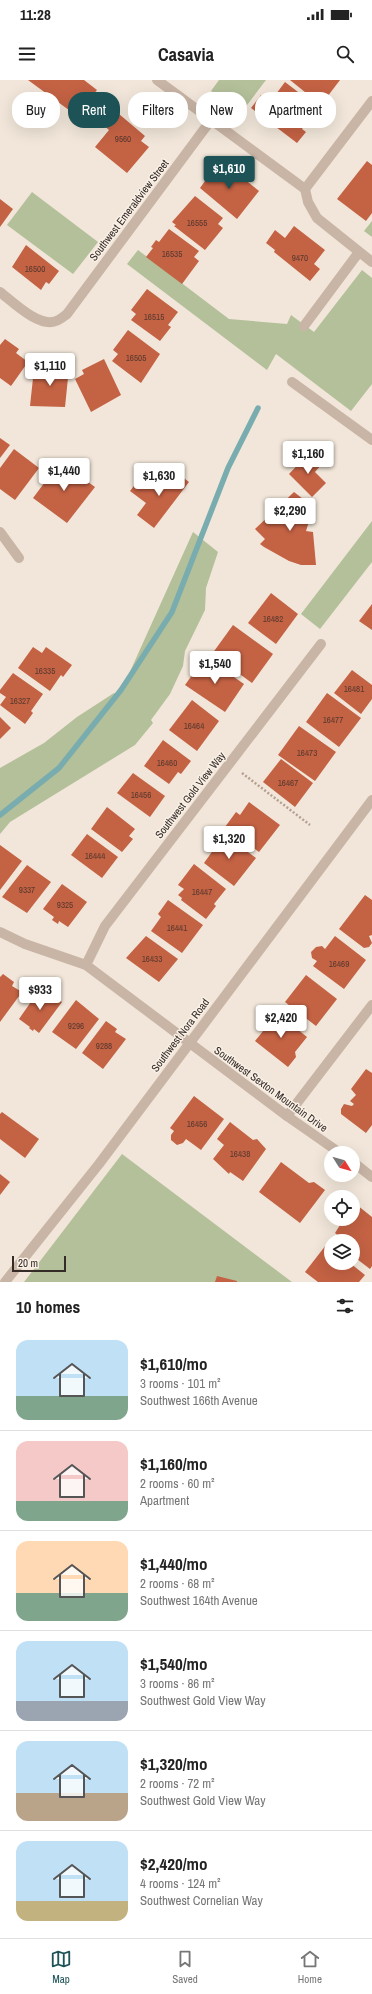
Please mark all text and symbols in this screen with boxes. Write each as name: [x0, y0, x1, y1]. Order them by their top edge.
text: 11:28: [20, 4, 51, 25]
text: Casavia: [158, 42, 214, 67]
icon: menu: [16, 43, 38, 65]
icon: search: [334, 43, 356, 65]
chip: Buy: [12, 92, 60, 128]
chip: Rent: [68, 92, 120, 128]
chip: Filters: [128, 92, 188, 128]
chip: New: [196, 92, 247, 128]
chip: Apartment: [255, 92, 336, 128]
house number: 9560: [115, 133, 131, 145]
street label: Southwest Emeraldview Street: [86, 156, 172, 263]
pin: $1,610: [196, 156, 262, 190]
text: $1,610: [213, 160, 245, 177]
house number: 16555: [187, 217, 207, 229]
house number: 16535: [162, 248, 182, 260]
house number: 9470: [292, 252, 308, 264]
house number: 16500: [25, 263, 45, 275]
house number: 16515: [144, 311, 164, 323]
house number: 16505: [126, 352, 146, 364]
pin: $1,110: [17, 353, 83, 387]
text: $1,110: [34, 357, 66, 374]
pin: $1,160: [275, 441, 341, 475]
text: $1,160: [292, 445, 324, 462]
pin: $1,440: [31, 458, 97, 492]
text: $1,440: [48, 462, 80, 479]
pin: $1,630: [126, 463, 192, 497]
text: $1,630: [143, 467, 175, 484]
pin: $2,290: [257, 498, 323, 532]
text: $2,290: [274, 502, 306, 519]
house number: 16482: [263, 613, 283, 625]
pin: $1,540: [182, 651, 248, 685]
text: $1,540: [199, 655, 231, 672]
house number: 16335: [35, 665, 55, 677]
house number: 16481: [344, 683, 364, 695]
house number: 16327: [10, 695, 30, 707]
house number: 16477: [323, 714, 343, 726]
house number: 16464: [184, 720, 204, 732]
house number: 16473: [297, 747, 317, 759]
street label: Southwest Gold View Way: [152, 748, 229, 841]
house number: 16460: [157, 757, 177, 769]
house number: 16467: [278, 777, 298, 789]
house number: 16456: [131, 789, 151, 801]
pin: $1,320: [196, 826, 262, 860]
text: $1,320: [213, 830, 245, 847]
house number: 16444: [85, 850, 105, 862]
house number: 9337: [19, 884, 35, 896]
house number: 16447: [192, 886, 212, 898]
house number: 9325: [57, 899, 73, 911]
house number: 16441: [167, 922, 187, 934]
house number: 16433: [142, 953, 162, 965]
house number: 16469: [329, 958, 349, 970]
pin: $933: [16, 977, 64, 1011]
text: $933: [28, 981, 52, 998]
street label: Southwest Nora Road: [148, 996, 212, 1074]
pin: $2,420: [248, 1005, 314, 1039]
text: $2,420: [265, 1009, 297, 1026]
house number: 9296: [68, 1020, 84, 1032]
house number: 9288: [96, 1040, 112, 1052]
street label: Southwest Sexton Mountain Drive: [212, 1043, 330, 1135]
house number: 16456: [187, 1118, 207, 1130]
north arrow: [324, 1146, 360, 1182]
map controls: [324, 1146, 360, 1270]
house number: 16438: [230, 1148, 250, 1160]
button: locate: [324, 1190, 360, 1226]
button: layers: [324, 1234, 360, 1270]
scale bar: [12, 1254, 66, 1273]
text: 20 m: [18, 1256, 38, 1270]
text: 10 homes: [16, 1295, 80, 1318]
icon: filters: [334, 1295, 356, 1317]
text: $1,610/mo: [140, 1352, 207, 1375]
icon: home: [48, 1356, 96, 1404]
text: 3 rooms · 101 m²: [140, 1375, 221, 1392]
text: Southwest 166th Avenue: [140, 1392, 258, 1409]
text: $1,160/mo: [140, 1452, 207, 1475]
icon: home: [48, 1457, 96, 1505]
text: 2 rooms · 60 m²: [140, 1475, 215, 1492]
text: Apartment: [140, 1492, 189, 1509]
text: $1,440/mo: [140, 1552, 207, 1575]
icon: home: [48, 1557, 96, 1605]
text: 2 rooms · 68 m²: [140, 1575, 215, 1592]
text: Southwest 164th Avenue: [140, 1592, 258, 1609]
text: $1,540/mo: [140, 1652, 207, 1675]
icon: home: [48, 1657, 96, 1705]
text: 3 rooms · 86 m²: [140, 1675, 215, 1692]
text: Southwest Gold View Way: [140, 1692, 266, 1709]
text: $1,320/mo: [140, 1752, 207, 1775]
icon: home: [48, 1757, 96, 1805]
text: 2 rooms · 72 m²: [140, 1775, 215, 1792]
text: Southwest Gold View Way: [140, 1792, 266, 1809]
text: $2,420/mo: [140, 1852, 207, 1875]
icon: home: [48, 1857, 96, 1905]
text: 4 rooms · 124 m²: [140, 1875, 221, 1892]
text: Southwest Cornelian Way: [140, 1892, 263, 1909]
tab: Map: [50, 1948, 72, 1986]
tab: Saved: [172, 1948, 198, 1986]
tab: Home: [298, 1948, 322, 1986]

